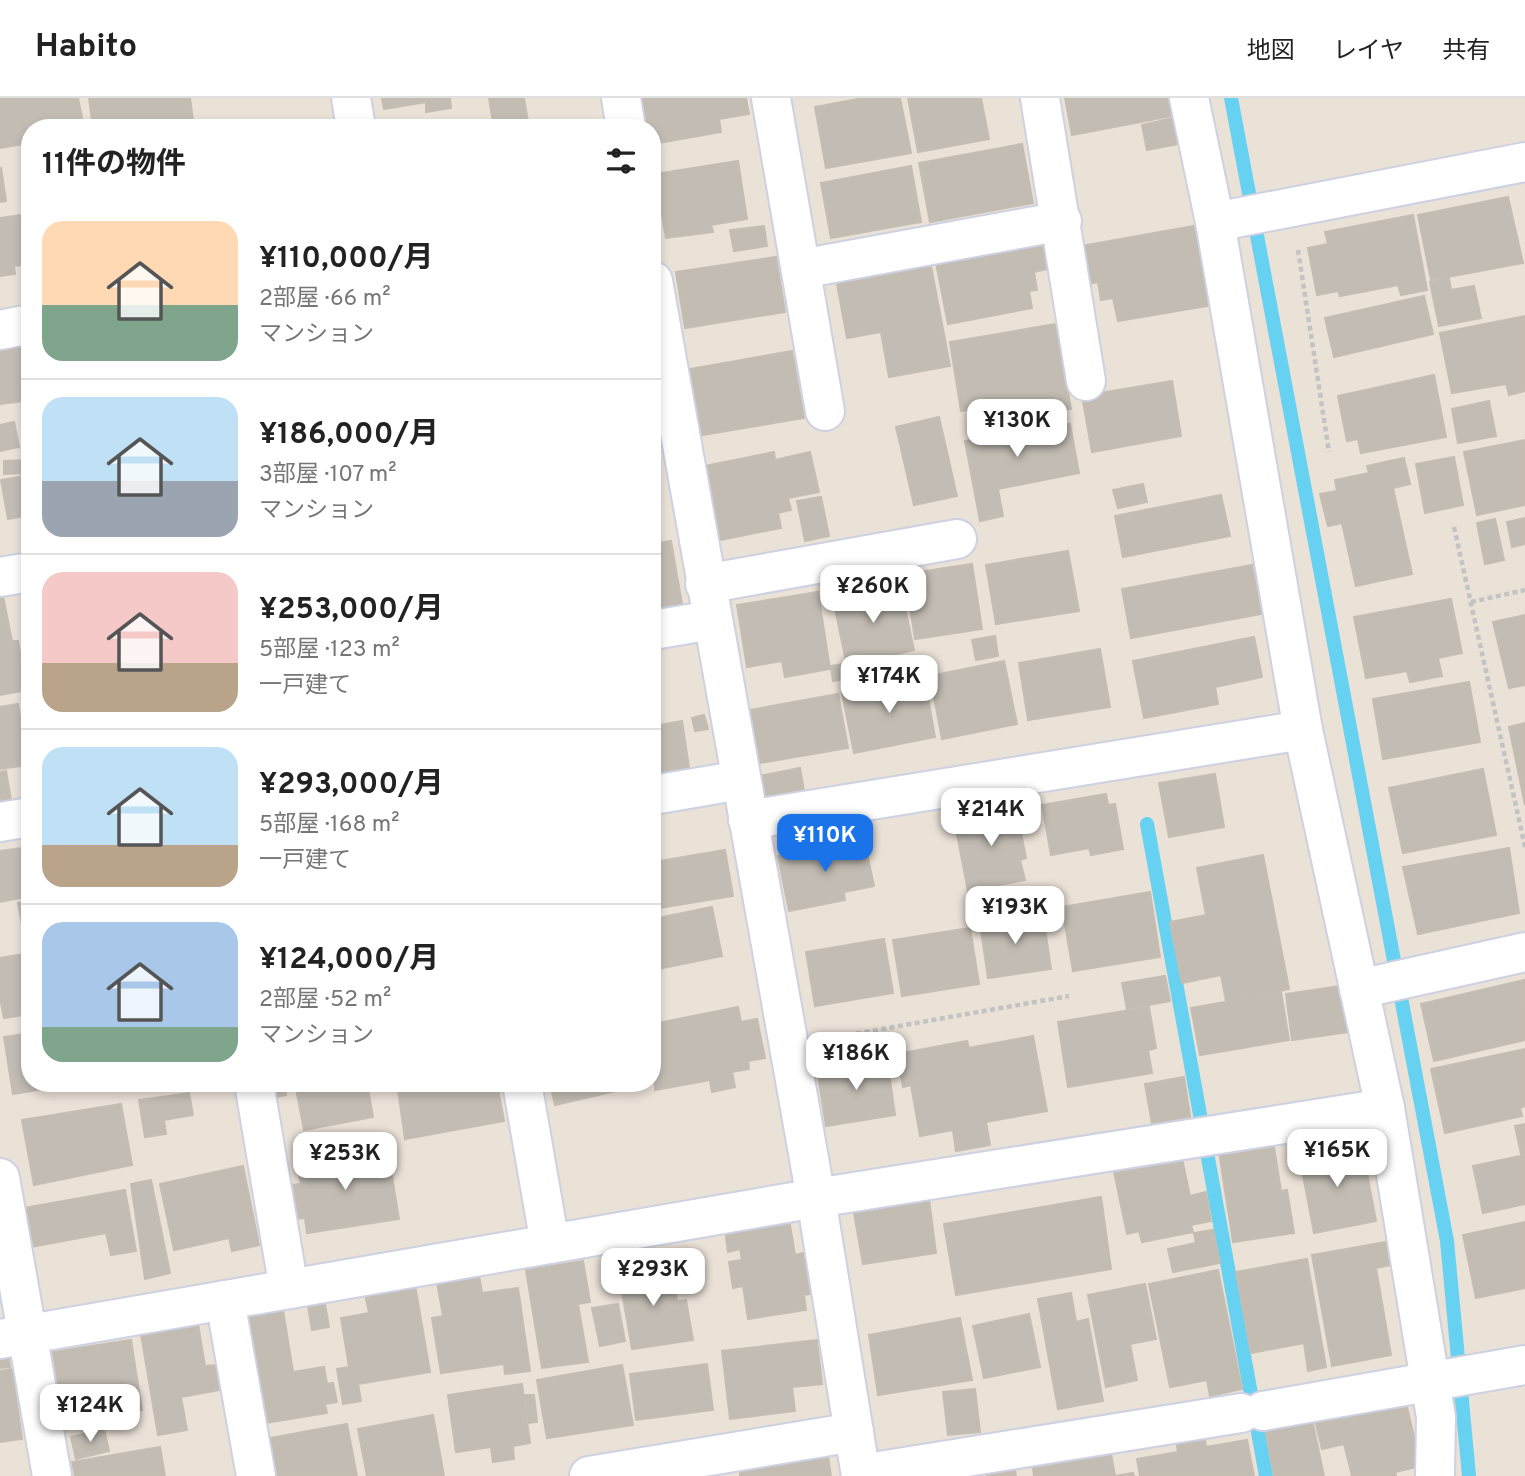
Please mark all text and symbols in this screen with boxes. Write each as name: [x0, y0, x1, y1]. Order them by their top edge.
text: Habito: [35, 27, 137, 69]
text: 地図: [1247, 37, 1295, 67]
text: レイヤ: [1333, 37, 1404, 67]
text: 共有: [1442, 37, 1490, 67]
icon: filters: [602, 142, 640, 180]
text: 11件の物件: [42, 147, 186, 184]
text: ¥110,000/月: [259, 241, 433, 278]
icon: home: [98, 249, 182, 333]
text: 2部屋 · 66 m²: [259, 285, 391, 314]
text: マンション: [259, 321, 374, 350]
pin: ¥130K: [968, 400, 1066, 459]
text: ¥130K: [983, 407, 1051, 436]
text: ¥186,000/月: [259, 417, 439, 454]
icon: home: [98, 425, 182, 509]
text: 3部屋 · 107 m²: [259, 461, 397, 490]
text: マンション: [259, 497, 374, 526]
pin: ¥260K: [824, 566, 922, 625]
text: ¥260K: [836, 573, 910, 602]
text: ¥253,000/月: [259, 592, 444, 629]
icon: home: [98, 600, 182, 684]
text: 5部屋 · 123 m²: [259, 636, 400, 665]
pin: ¥174K: [840, 656, 938, 715]
text: ¥174K: [857, 663, 921, 692]
text: 一戸建て: [259, 672, 351, 701]
text: ¥293,000/月: [259, 767, 444, 804]
icon: home: [98, 775, 182, 859]
pin: ¥214K: [942, 788, 1040, 848]
text: ¥214K: [957, 796, 1025, 825]
text: 5部屋 · 168 m²: [259, 811, 400, 840]
pin: ¥110K: [776, 814, 874, 874]
text: ¥110K: [793, 822, 857, 851]
text: 一戸建て: [259, 847, 351, 876]
pin: ¥193K: [966, 886, 1064, 946]
text: ¥193K: [981, 894, 1049, 923]
text: ¥124,000/月: [259, 942, 439, 979]
icon: home: [98, 950, 182, 1034]
text: 2部屋 · 52 m²: [259, 986, 391, 1015]
text: マンション: [259, 1022, 374, 1051]
pin: ¥186K: [807, 1032, 905, 1092]
text: ¥186K: [822, 1040, 890, 1069]
pin: ¥165K: [1288, 1130, 1386, 1189]
pin: ¥253K: [296, 1132, 394, 1192]
text: ¥165K: [1303, 1137, 1371, 1166]
text: ¥253K: [309, 1140, 381, 1169]
pin: ¥293K: [604, 1248, 702, 1308]
text: ¥293K: [617, 1256, 689, 1285]
pin: ¥124K: [41, 1384, 139, 1444]
text: ¥124K: [56, 1392, 124, 1421]

